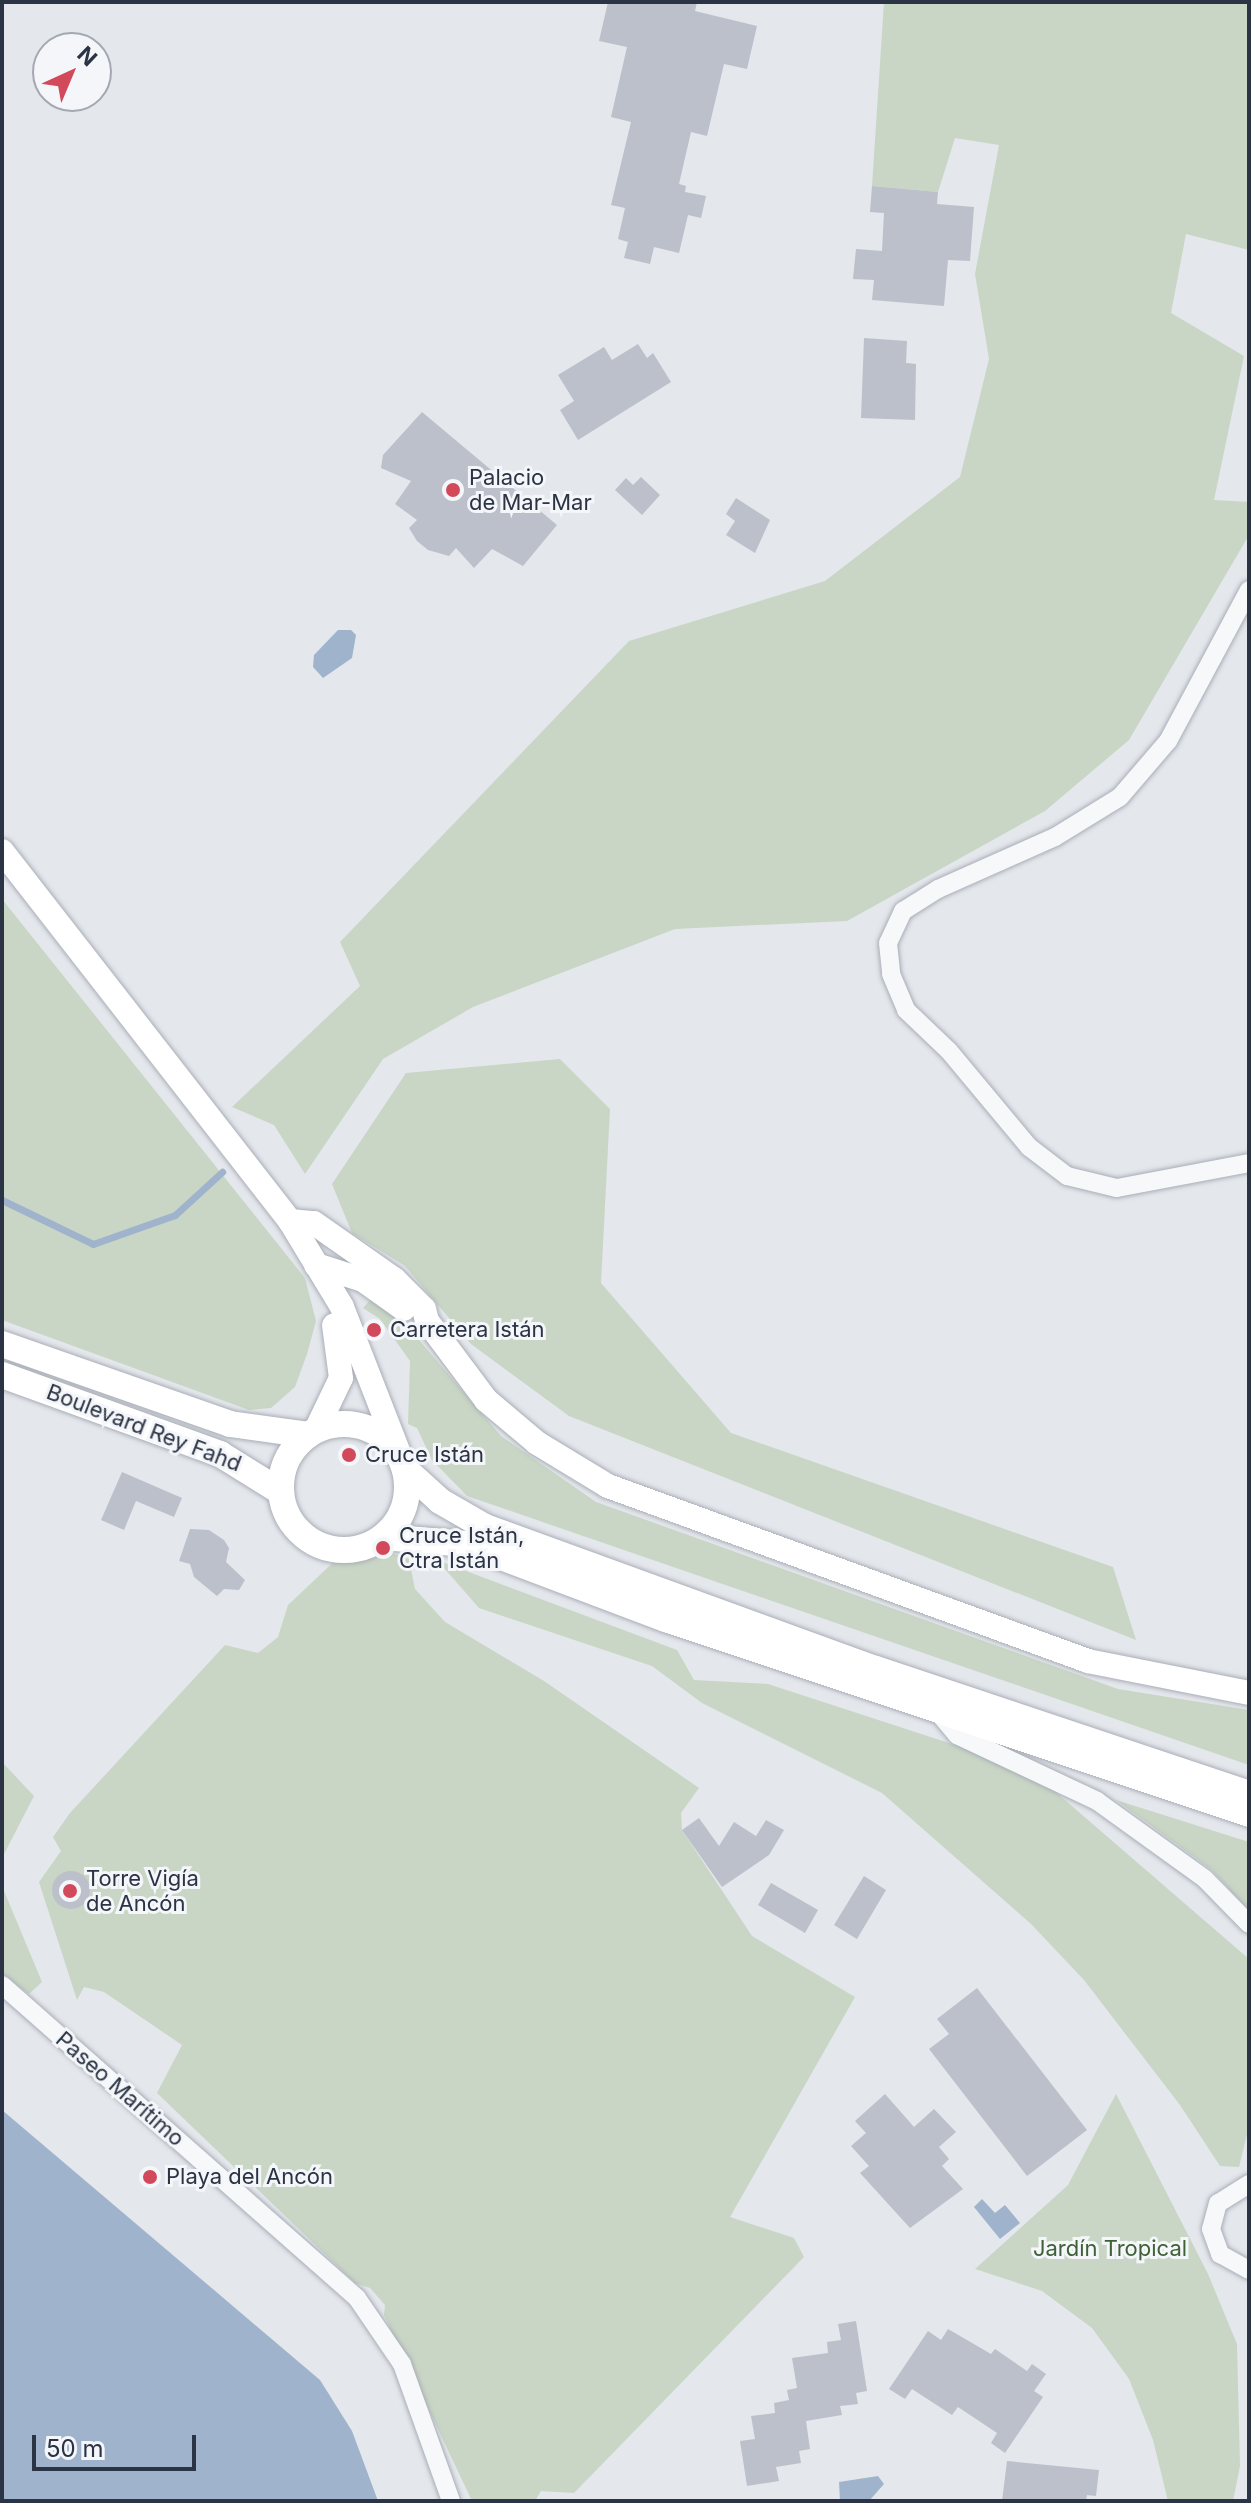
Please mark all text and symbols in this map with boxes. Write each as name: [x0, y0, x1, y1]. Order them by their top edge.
north arrow: [32, 32, 112, 112]
text: N: [72, 41, 102, 71]
place label: Palacio de Mar-Mar: [469, 464, 592, 516]
marker: Palacio de Mar-Mar: [444, 481, 462, 499]
place label: Carretera Istán: [390, 1317, 545, 1343]
marker: Carretera Istán: [365, 1321, 383, 1339]
street label: Boulevard Rey Fahd: [43, 1379, 245, 1477]
place label: Cruce Istán: [365, 1442, 484, 1468]
marker: Cruce Istán: [340, 1446, 358, 1464]
place label: Cruce Istán, Ctra Istán: [399, 1522, 524, 1574]
marker: Cruce Istán, Ctra Istán: [374, 1539, 392, 1557]
place label: Torre Vigía de Ancón: [86, 1865, 199, 1916]
marker: Torre Vigía de Ancón: [61, 1882, 79, 1900]
street label: Paseo Marítimo: [50, 2026, 190, 2152]
place label: Playa del Ancón: [166, 2164, 333, 2190]
marker: Playa del Ancón: [141, 2168, 159, 2186]
park label: Jardín Tropical: [1033, 2236, 1187, 2262]
scale bar: [36, 2419, 200, 2469]
text: 50 m: [46, 2434, 104, 2463]

